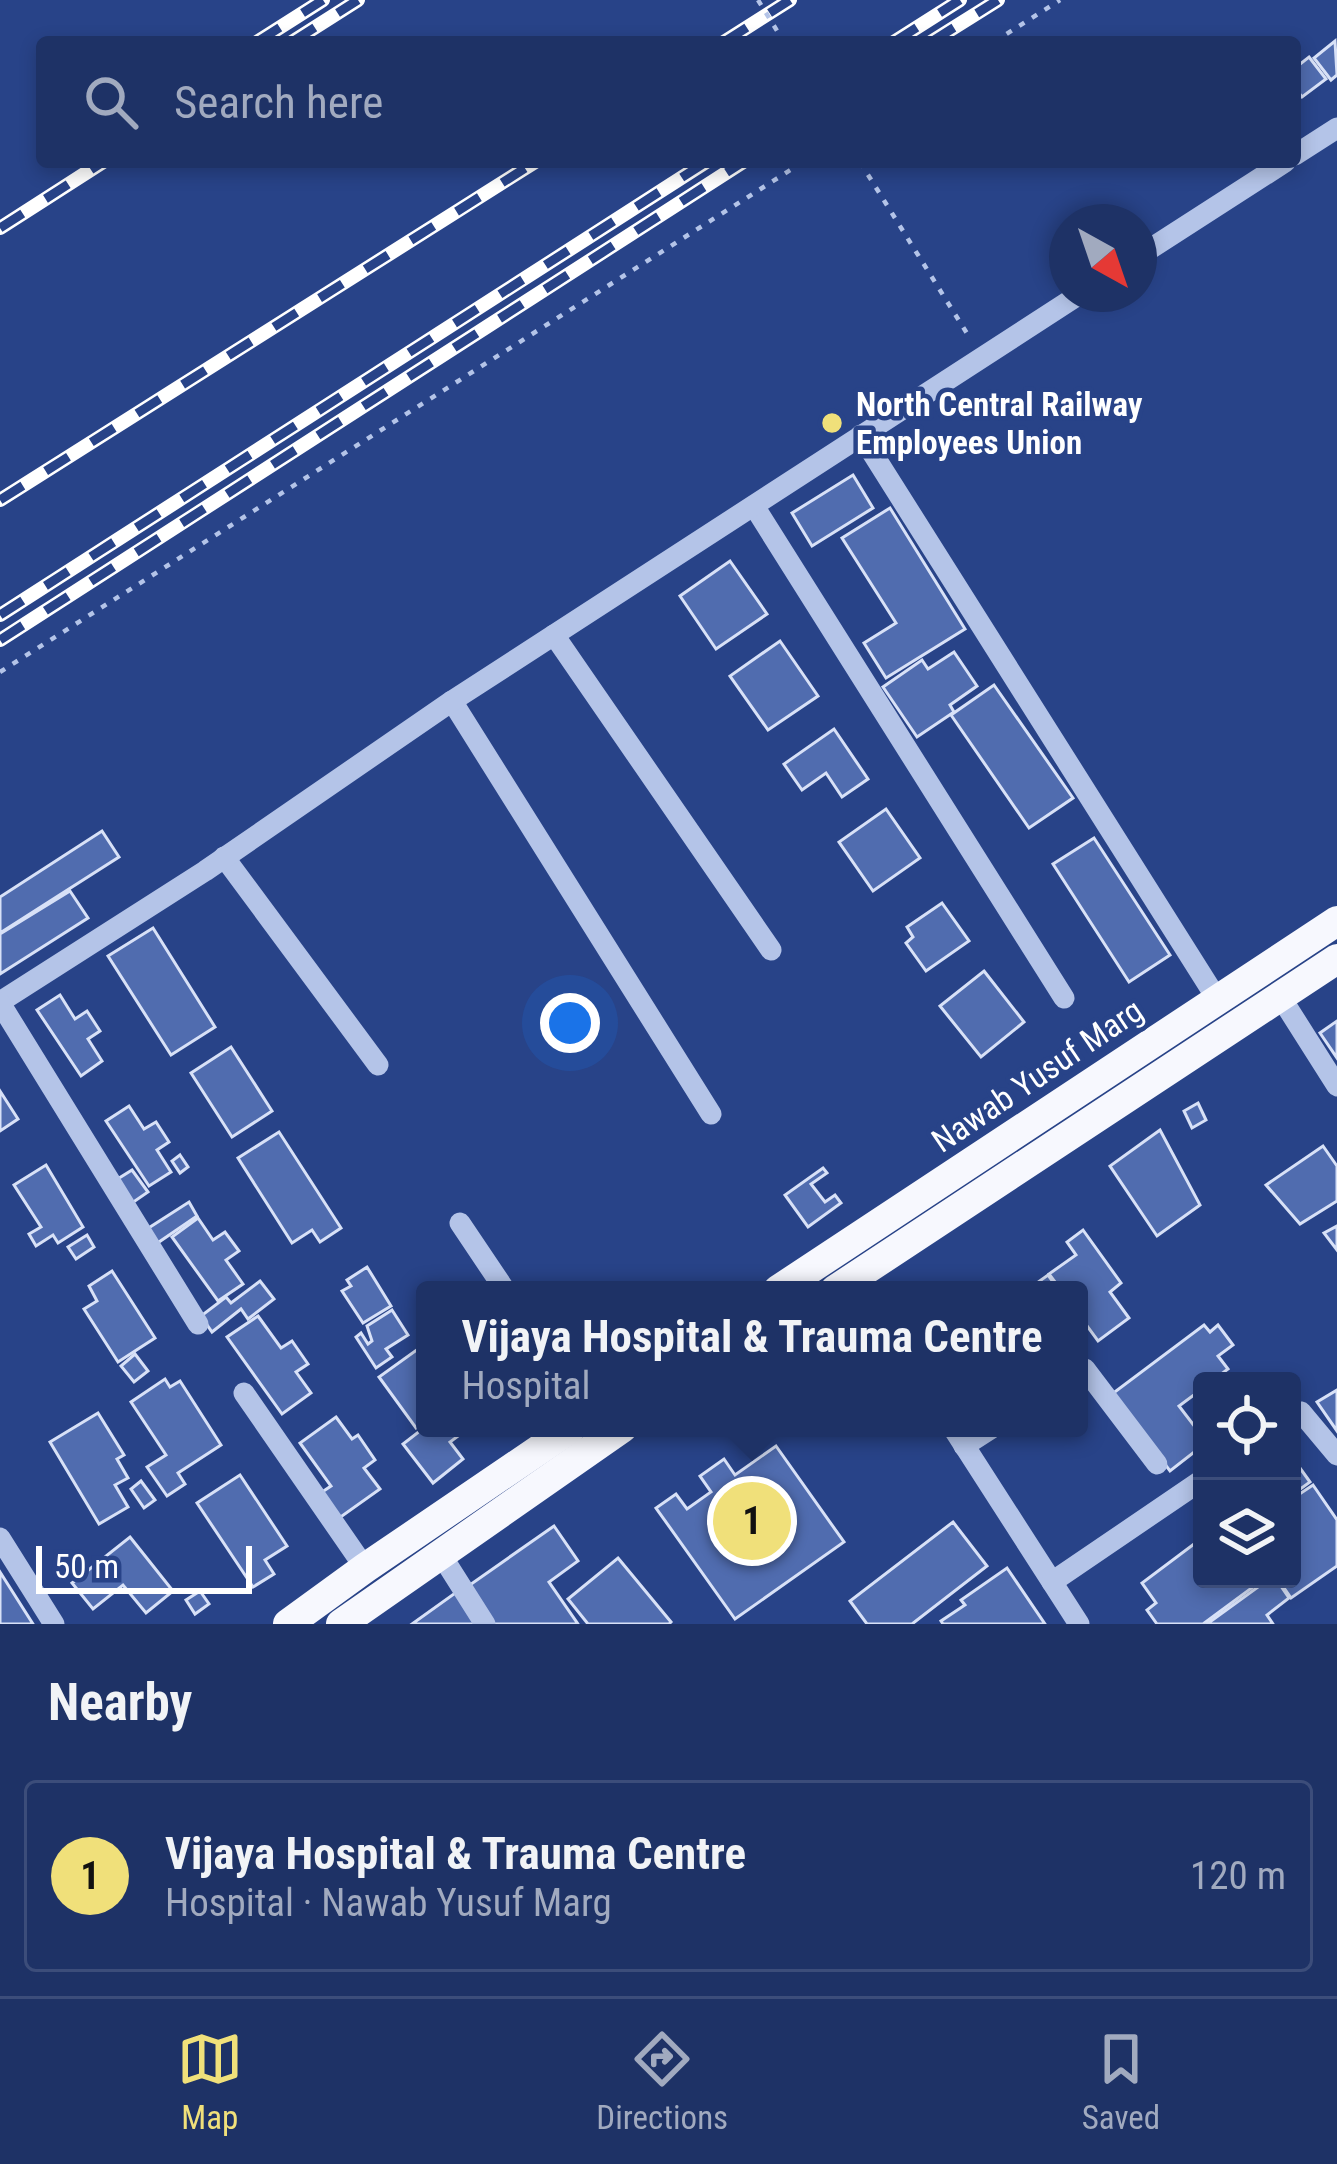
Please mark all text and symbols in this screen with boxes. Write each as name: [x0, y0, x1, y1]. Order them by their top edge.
search box: [36, 36, 1301, 168]
icon: search: [78, 69, 144, 135]
text: Search here: [174, 76, 383, 129]
north arrow: [1049, 204, 1157, 312]
place label: North Central Railway Employees Union: [856, 385, 1143, 462]
marker: North Central Railway Employees Union: [819, 410, 845, 436]
street label: Nawab Yusuf Marg: [924, 991, 1150, 1160]
your location: [540, 993, 600, 1053]
popup: [416, 1281, 1088, 1437]
text: Vijaya Hospital & Trauma Centre: [461, 1310, 1043, 1363]
text: Hospital: [461, 1363, 590, 1409]
map controls: [1193, 1372, 1301, 1588]
button: locate: [1193, 1372, 1301, 1480]
pin: 1: [713, 1476, 791, 1566]
button: layers: [1193, 1480, 1301, 1588]
scale bar: [36, 1540, 252, 1593]
text: 50 m: [54, 1547, 119, 1586]
text: Nearby: [48, 1673, 192, 1732]
text: Vijaya Hospital & Trauma Centre: [165, 1827, 746, 1880]
text: 1: [80, 1853, 100, 1899]
text: 120 m: [1190, 1853, 1286, 1899]
text: Hospital · Nawab Yusuf Marg: [165, 1880, 612, 1926]
tab: Map: [177, 2026, 243, 2137]
tab: Directions: [596, 2026, 728, 2137]
tab: Saved: [1082, 2026, 1160, 2137]

